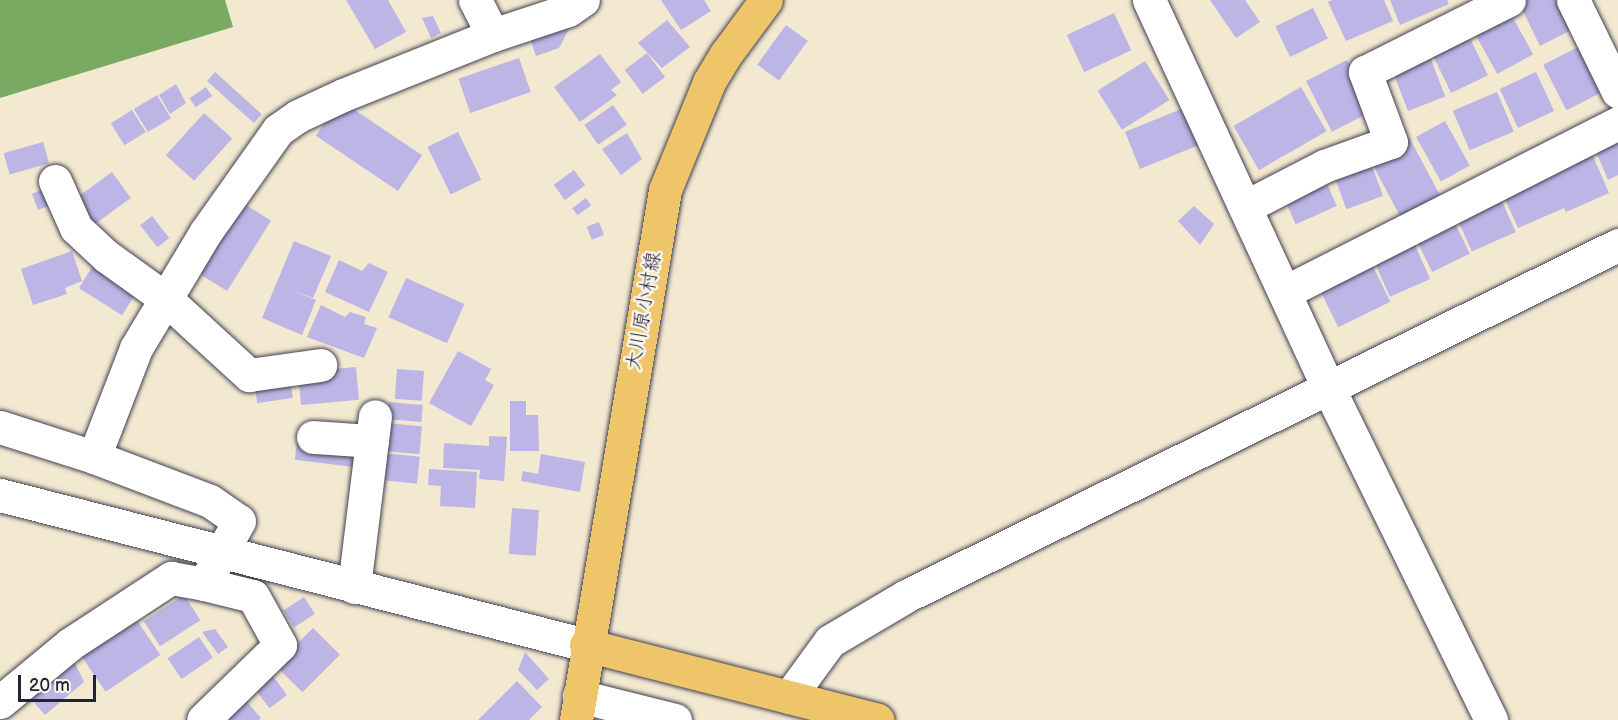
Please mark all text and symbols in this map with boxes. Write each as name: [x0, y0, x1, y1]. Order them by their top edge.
street label: 大川原小村線: [622, 250, 666, 372]
scale bar: [21, 663, 99, 701]
text: 20 m: [29, 675, 70, 696]

